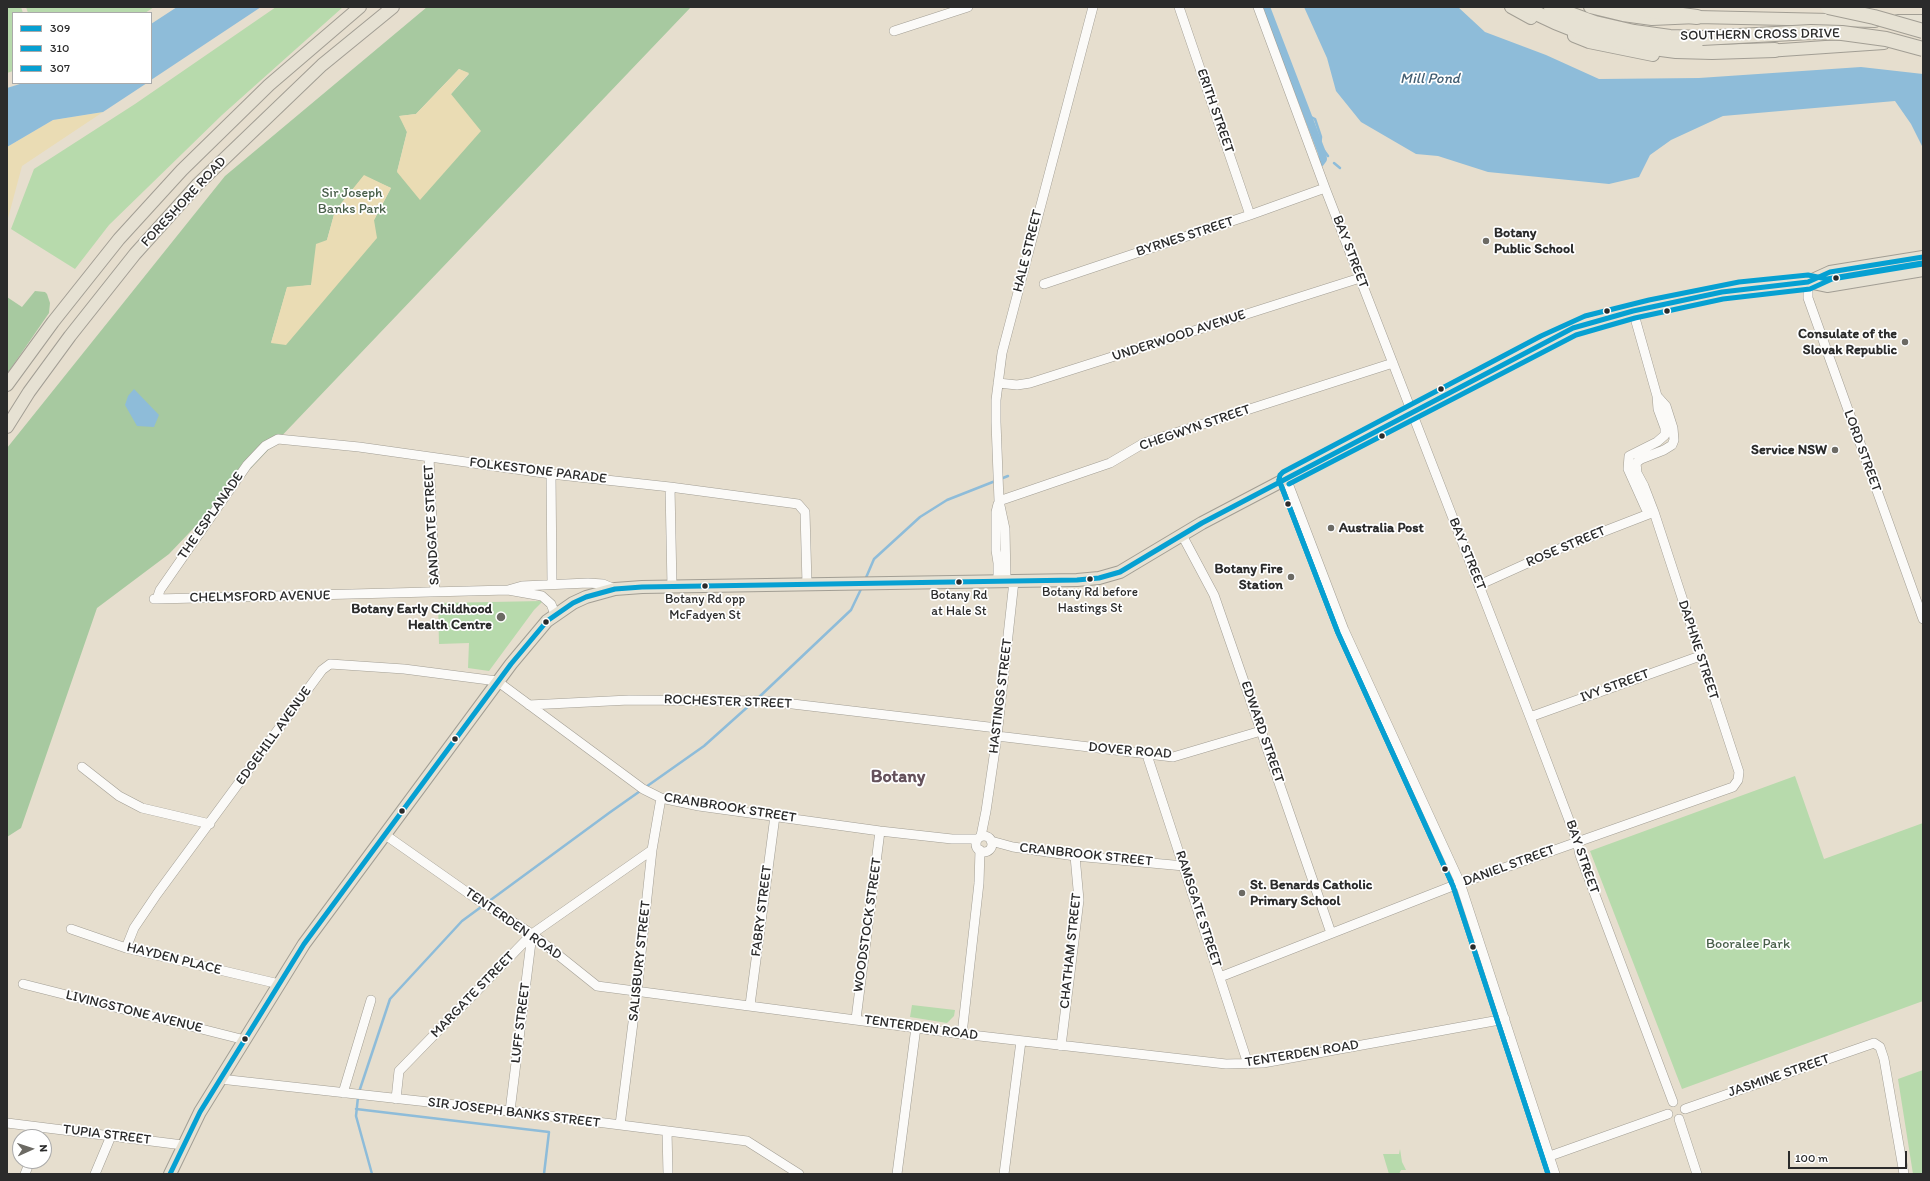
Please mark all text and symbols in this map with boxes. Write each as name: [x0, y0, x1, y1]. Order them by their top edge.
legend: [12, 12, 152, 84]
text: 309: [50, 21, 70, 35]
street label: SOUTHERN CROSS DRIVE: [1680, 25, 1840, 45]
text: 310: [50, 41, 70, 55]
text: 307: [50, 61, 70, 75]
street label: ERITH STREET: [1193, 67, 1237, 155]
water label: Mill Pond: [1400, 70, 1460, 88]
street label: FORESHORE ROAD: [138, 153, 230, 251]
park label: Sir Joseph Banks Park: [318, 185, 386, 218]
street label: HALE STREET: [1010, 208, 1046, 294]
street label: BYRNES STREET: [1134, 213, 1236, 261]
street label: BAY STREET: [1328, 213, 1372, 291]
place label: Botany Public School: [1494, 225, 1574, 258]
marker: Botany Public School: [1481, 236, 1491, 246]
unlabelled marker: [1831, 273, 1841, 283]
street label: UNDERWOOD AVENUE: [1110, 306, 1248, 366]
unlabelled marker: [1602, 306, 1612, 316]
unlabelled marker: [1662, 306, 1672, 316]
place label: Consulate of the Slovak Republic: [1798, 326, 1897, 358]
marker: Consulate of the Slovak Republic: [1900, 337, 1910, 347]
unlabelled marker: [1436, 384, 1446, 394]
street label: CHEGWYN STREET: [1137, 401, 1253, 455]
street label: LORD STREET: [1839, 408, 1885, 494]
unlabelled marker: [1377, 431, 1387, 441]
place label: Service NSW: [1751, 442, 1827, 458]
marker: Service NSW: [1830, 445, 1840, 455]
street label: FOLKESTONE PARADE: [468, 454, 608, 488]
street label: SANDGATE STREET: [420, 464, 444, 586]
street label: THE ESPLANADE: [175, 469, 247, 563]
unlabelled marker: [1283, 499, 1293, 509]
street label: BAY STREET: [1445, 515, 1489, 593]
place label: Australia Post: [1339, 520, 1424, 536]
marker: Australia Post: [1326, 523, 1336, 533]
street label: ROSE STREET: [1523, 523, 1609, 571]
place label: Botany Fire Station: [1214, 561, 1283, 594]
marker: Botany Fire Station: [1286, 572, 1296, 582]
marker: Botany Rd before Hastings St: [1085, 574, 1095, 584]
marker: Botany Rd at Hale St: [954, 577, 964, 587]
marker: Botany Rd opp McFadyen St: [700, 581, 710, 591]
place label: Botany Rd before Hastings St: [1042, 585, 1138, 616]
street label: CHELMSFORD AVENUE: [189, 587, 331, 607]
place label: Botany Rd at Hale St: [930, 588, 988, 619]
place label: Botany Rd opp McFadyen St: [665, 592, 745, 623]
street label: DAPHNE STREET: [1674, 598, 1722, 702]
place label: Botany Early Childhood Health Centre: [351, 601, 492, 634]
marker: Botany Early Childhood Health Centre: [495, 611, 507, 623]
unlabelled marker: [541, 617, 551, 627]
street label: HASTINGS STREET: [986, 637, 1016, 755]
street label: IVY STREET: [1578, 666, 1652, 706]
street label: EDWARD STREET: [1237, 679, 1287, 785]
street label: EDGEHILL AVENUE: [233, 683, 315, 789]
street label: ROCHESTER STREET: [664, 691, 792, 713]
unlabelled marker: [450, 734, 460, 744]
street label: DOVER ROAD: [1088, 739, 1172, 763]
district label: Botany: [871, 766, 925, 788]
street label: CRANBROOK STREET: [663, 789, 797, 827]
unlabelled marker: [397, 806, 407, 816]
street label: BAY STREET: [1562, 818, 1602, 896]
street label: CRANBROOK STREET: [1019, 840, 1153, 870]
street label: DANIEL STREET: [1461, 842, 1557, 890]
street label: RAMSGATE STREET: [1171, 849, 1225, 969]
street label: WOODSTOCK STREET: [850, 857, 886, 993]
street label: FABRY STREET: [748, 864, 776, 958]
unlabelled marker: [1440, 864, 1450, 874]
place label: St. Benards Catholic Primary School: [1250, 877, 1372, 910]
street label: TENTERDEN ROAD: [461, 884, 565, 964]
marker: St. Benards Catholic Primary School: [1237, 888, 1247, 898]
street label: CHATHAM STREET: [1057, 892, 1085, 1010]
street label: SALISBURY STREET: [625, 900, 655, 1022]
park label: Booralee Park: [1706, 936, 1790, 952]
street label: HAYDEN PLACE: [125, 939, 223, 979]
unlabelled marker: [1468, 942, 1478, 952]
street label: MARGATE STREET: [427, 948, 519, 1042]
street label: LUFF STREET: [508, 982, 534, 1064]
street label: LIVINGSTONE AVENUE: [64, 987, 204, 1037]
street label: TENTERDEN ROAD: [863, 1012, 979, 1044]
unlabelled marker: [240, 1034, 250, 1044]
street label: TENTERDEN ROAD: [1244, 1037, 1360, 1071]
street label: JASMINE STREET: [1726, 1051, 1832, 1101]
street label: SIR JOSEPH BANKS STREET: [427, 1094, 601, 1132]
street label: TUPIA STREET: [62, 1121, 152, 1149]
north arrow: [12, 1129, 52, 1169]
scale bar: [1790, 1143, 1909, 1169]
text: N: [37, 1144, 50, 1152]
text: 100 m: [1795, 1151, 1828, 1165]

